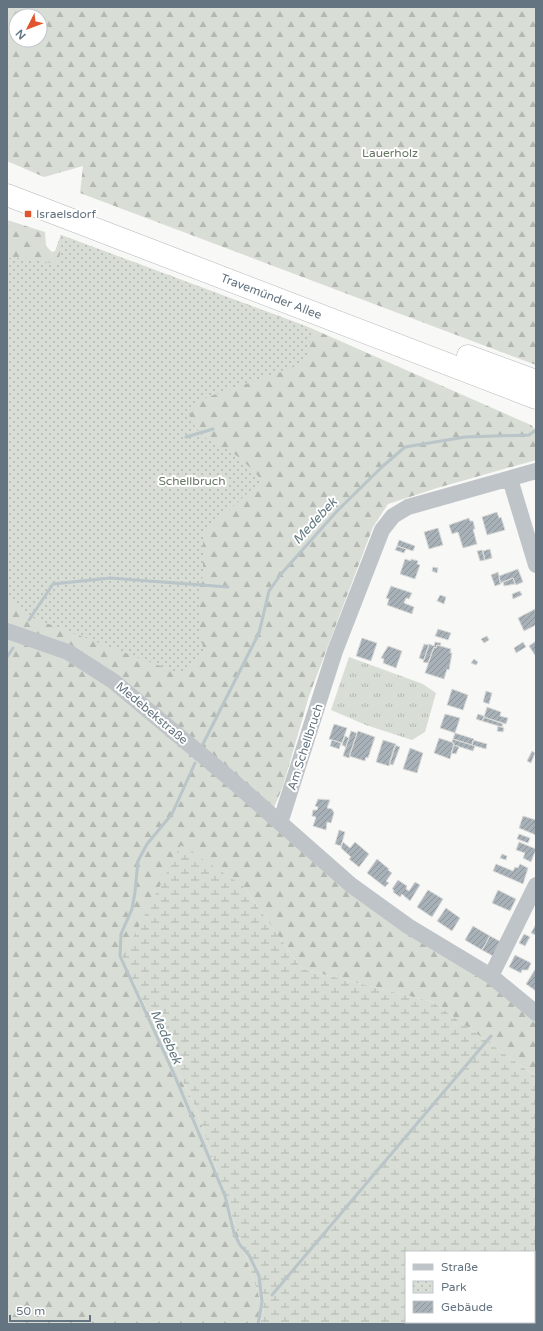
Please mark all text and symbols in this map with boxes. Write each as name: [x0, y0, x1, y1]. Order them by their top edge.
north arrow: [8, 8, 48, 48]
text: N: [13, 27, 29, 42]
park label: Lauerholz: [362, 146, 418, 160]
place label: Israelsdorf: [36, 207, 96, 221]
marker: Israelsdorf: [23, 209, 33, 219]
street label: Travemünder Allee: [219, 271, 324, 322]
park label: Schellbruch: [158, 474, 226, 488]
water label: Medebek: [289, 494, 341, 548]
street label: Medebekstraße: [113, 679, 191, 747]
street label: Am Schellbruch: [284, 702, 326, 792]
water label: Medebek: [147, 1007, 185, 1068]
legend: [405, 1251, 535, 1323]
text: Straße: [441, 1260, 478, 1274]
text: Park: [441, 1280, 467, 1294]
scale bar: [10, 1297, 90, 1323]
text: Gebäude: [441, 1300, 493, 1314]
text: 50 m: [16, 1304, 45, 1318]

